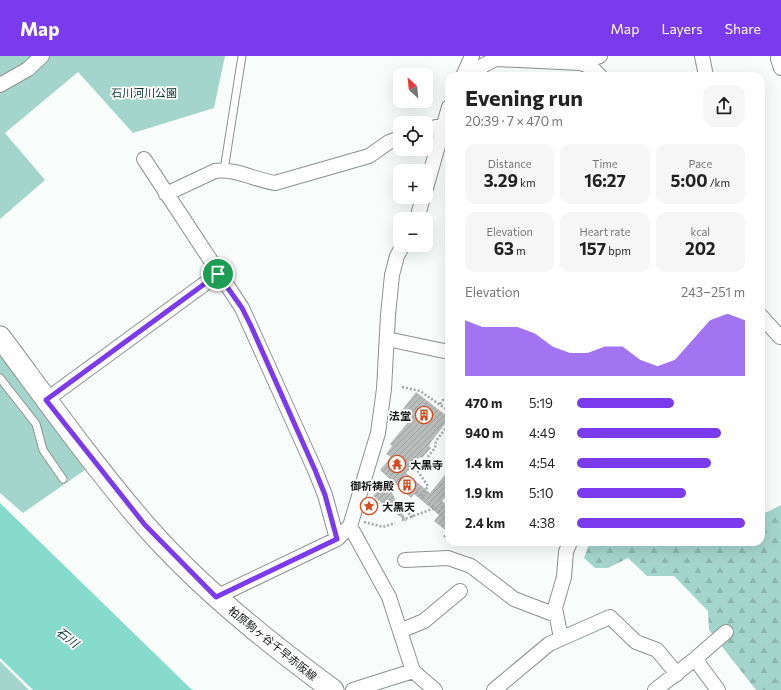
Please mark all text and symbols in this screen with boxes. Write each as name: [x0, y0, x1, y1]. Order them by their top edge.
text: Map: [20, 17, 59, 40]
text: Map: [611, 20, 639, 37]
text: Layers: [661, 20, 703, 37]
text: Share: [725, 20, 761, 37]
north arrow: [393, 68, 433, 108]
map controls: [393, 68, 433, 252]
text: Evening run: [465, 84, 583, 111]
button: share: [703, 85, 745, 127]
park label: 石川河川公園: [111, 86, 177, 99]
text: 20:39 · 7 × 470 m: [465, 113, 563, 129]
button: locate: [393, 116, 433, 156]
text: Distance: [488, 157, 532, 170]
text: Time: [592, 157, 618, 170]
text: Pace: [688, 157, 712, 170]
button: +: [393, 164, 433, 204]
text: 3.29: [484, 170, 518, 191]
text: 16:27: [584, 170, 626, 191]
text: 5:00: [671, 170, 708, 191]
text: km: [518, 176, 536, 189]
text: /km: [708, 176, 730, 189]
button: −: [393, 212, 433, 252]
text: Elevation: [486, 225, 533, 238]
text: Heart rate: [579, 225, 631, 238]
text: kcal: [690, 225, 710, 238]
text: 63: [494, 238, 514, 259]
text: 157: [579, 238, 606, 259]
text: 202: [685, 238, 716, 259]
text: m: [514, 244, 526, 257]
text: bpm: [606, 244, 631, 257]
pin: [201, 257, 235, 291]
icon: arrive: [207, 263, 229, 285]
text: Elevation: [465, 284, 520, 300]
text: 243–251 m: [681, 284, 745, 300]
text: 470 m: [465, 395, 502, 411]
text: 5:19: [529, 395, 553, 411]
building icon: 法堂: [414, 405, 434, 425]
place label: 法堂: [389, 409, 411, 422]
text: 940 m: [465, 425, 503, 441]
text: 4:49: [529, 425, 556, 441]
temple icon: 大黒寺: [387, 454, 407, 474]
text: 1.4 km: [465, 455, 504, 471]
text: 4:54: [529, 455, 555, 471]
place label: 大黒寺: [410, 458, 443, 471]
building icon: 御祈祷殿: [397, 475, 417, 495]
place label: 御祈祷殿: [350, 479, 394, 492]
text: 1.9 km: [465, 485, 503, 501]
text: 5:10: [529, 485, 554, 501]
place icon: 大黒天: [359, 496, 379, 516]
place label: 大黒天: [382, 500, 415, 513]
text: 2.4 km: [465, 515, 505, 531]
text: 4:38: [529, 515, 555, 531]
street label: 柏原駒ヶ谷千早赤阪線: [226, 603, 320, 683]
water label: 石川: [54, 624, 83, 651]

